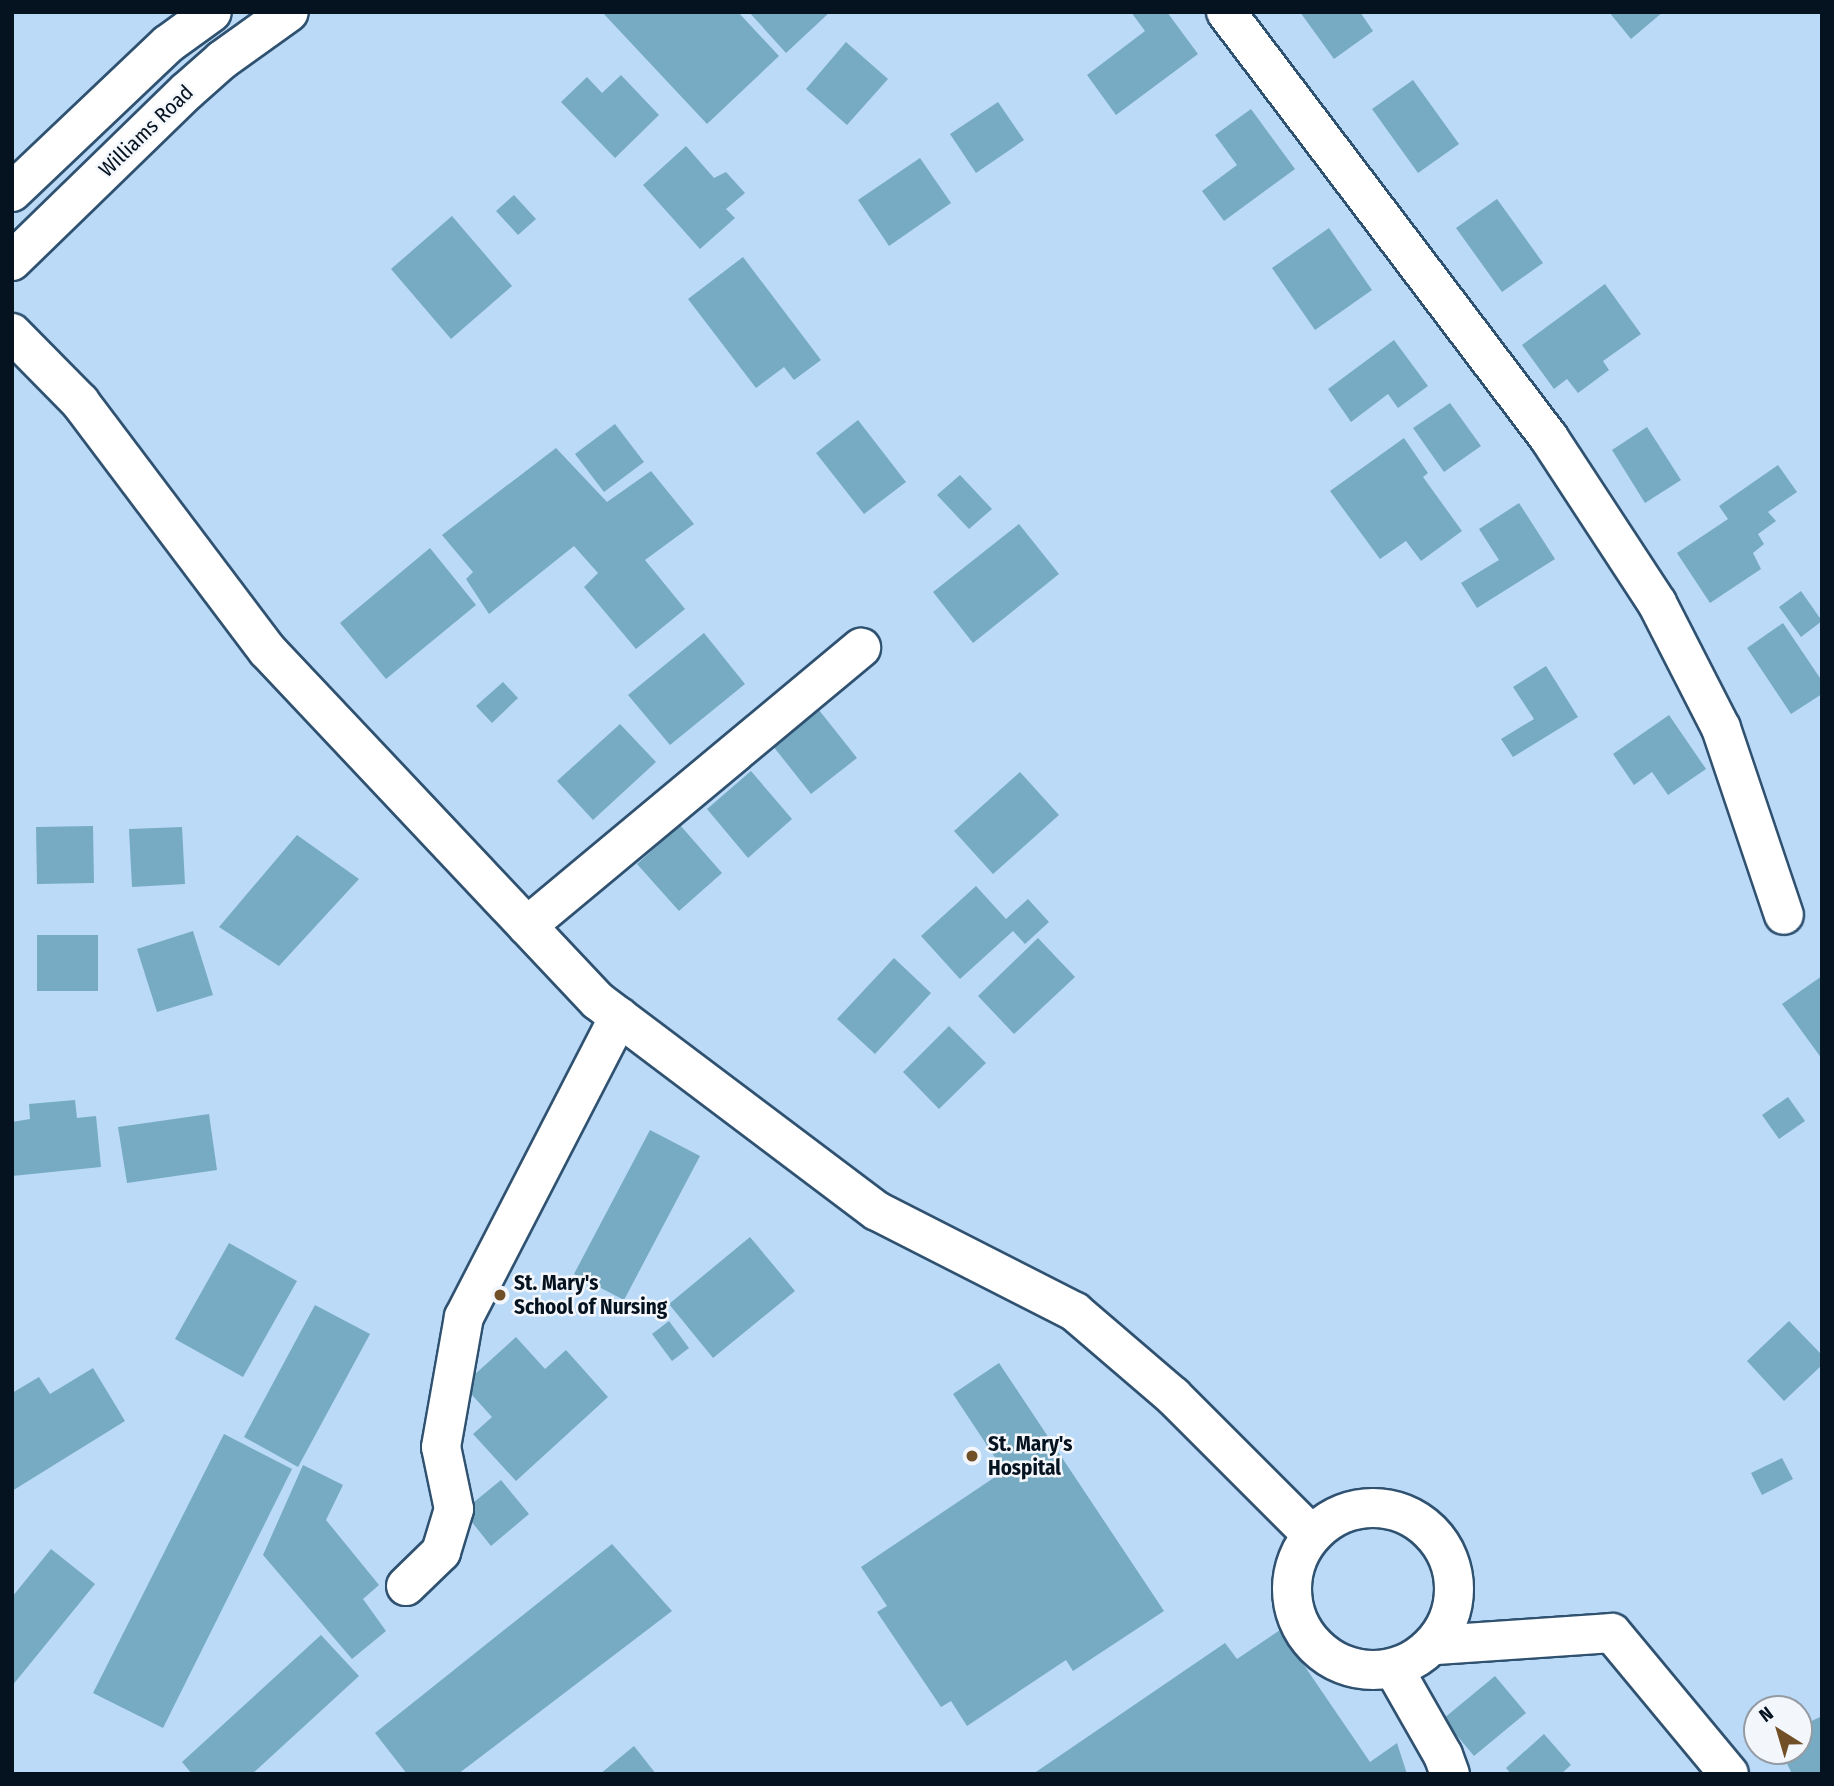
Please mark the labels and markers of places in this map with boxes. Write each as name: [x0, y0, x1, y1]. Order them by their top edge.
place label: St. Mary's School of Nursing: [514, 1270, 667, 1320]
marker: St. Mary's School of Nursing: [492, 1287, 508, 1303]
place label: St. Mary's Hospital: [988, 1431, 1073, 1481]
marker: St. Mary's Hospital: [962, 1446, 982, 1466]

